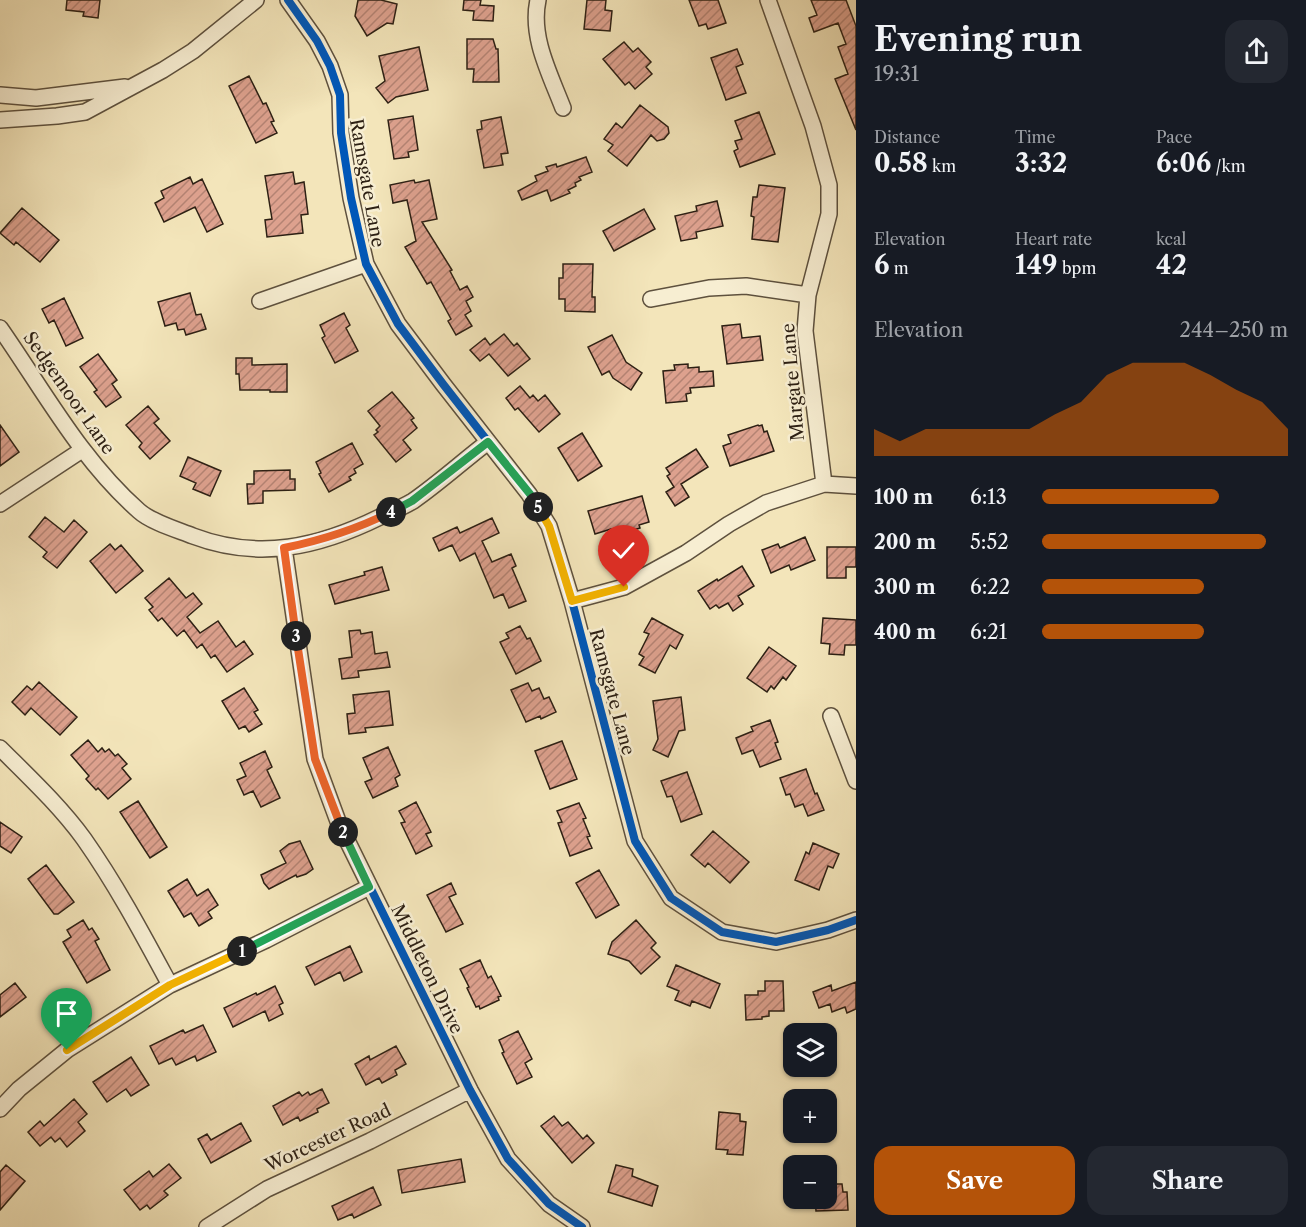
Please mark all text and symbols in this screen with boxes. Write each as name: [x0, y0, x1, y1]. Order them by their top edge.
text: Evening run: [874, 19, 1082, 60]
button: share: [1225, 20, 1288, 83]
text: 19:31: [874, 62, 919, 86]
street label: Ramsgate Lane: [345, 117, 389, 249]
text: Distance: [874, 127, 940, 147]
text: Time: [1015, 127, 1055, 147]
text: Pace: [1156, 127, 1192, 147]
text: 0.58: [874, 147, 928, 179]
text: 3:32: [1015, 147, 1067, 179]
text: 6:06: [1156, 147, 1211, 179]
text: km: [928, 156, 956, 176]
text: /km: [1211, 156, 1246, 176]
text: Elevation: [874, 229, 945, 249]
text: Heart rate: [1015, 229, 1092, 249]
text: kcal: [1156, 229, 1186, 249]
text: 6: [874, 249, 890, 281]
text: 149: [1015, 249, 1058, 281]
text: 42: [1156, 249, 1187, 281]
text: m: [890, 258, 909, 278]
text: bpm: [1058, 258, 1096, 278]
text: Elevation: [874, 318, 963, 342]
text: 244–250 m: [1180, 318, 1288, 342]
street label: Margate Lane: [777, 322, 809, 442]
street label: Sedgemoor Lane: [18, 327, 120, 459]
text: 100 m: [874, 485, 933, 509]
text: 6:13: [970, 485, 1007, 509]
pin: 5: [523, 492, 553, 522]
pin: 4: [376, 497, 406, 527]
text: 5: [534, 497, 542, 517]
text: 4: [386, 502, 396, 522]
pin: [598, 525, 649, 587]
text: 200 m: [874, 530, 936, 554]
text: 5:52: [970, 530, 1009, 554]
icon: check: [607, 534, 640, 567]
text: 300 m: [874, 575, 936, 599]
text: 6:22: [970, 575, 1010, 599]
text: 400 m: [874, 620, 936, 644]
text: 6:21: [970, 620, 1007, 644]
pin: 3: [281, 621, 311, 651]
text: 3: [291, 626, 301, 646]
street label: Ramsgate Lane: [585, 626, 639, 758]
pin: 2: [328, 817, 358, 847]
text: 2: [338, 822, 348, 842]
street label: Middleton Drive: [386, 901, 468, 1037]
pin: 1: [227, 936, 257, 966]
text: 1: [238, 941, 246, 961]
pin: [41, 988, 92, 1050]
icon: arrive: [50, 997, 83, 1030]
map controls: [783, 1023, 837, 1209]
button: layers: [783, 1023, 837, 1077]
button: +: [783, 1089, 837, 1143]
street label: Worcester Road: [260, 1099, 395, 1177]
button: Save: [874, 1146, 1075, 1215]
button: Share: [1087, 1146, 1288, 1215]
button: −: [783, 1155, 837, 1209]

